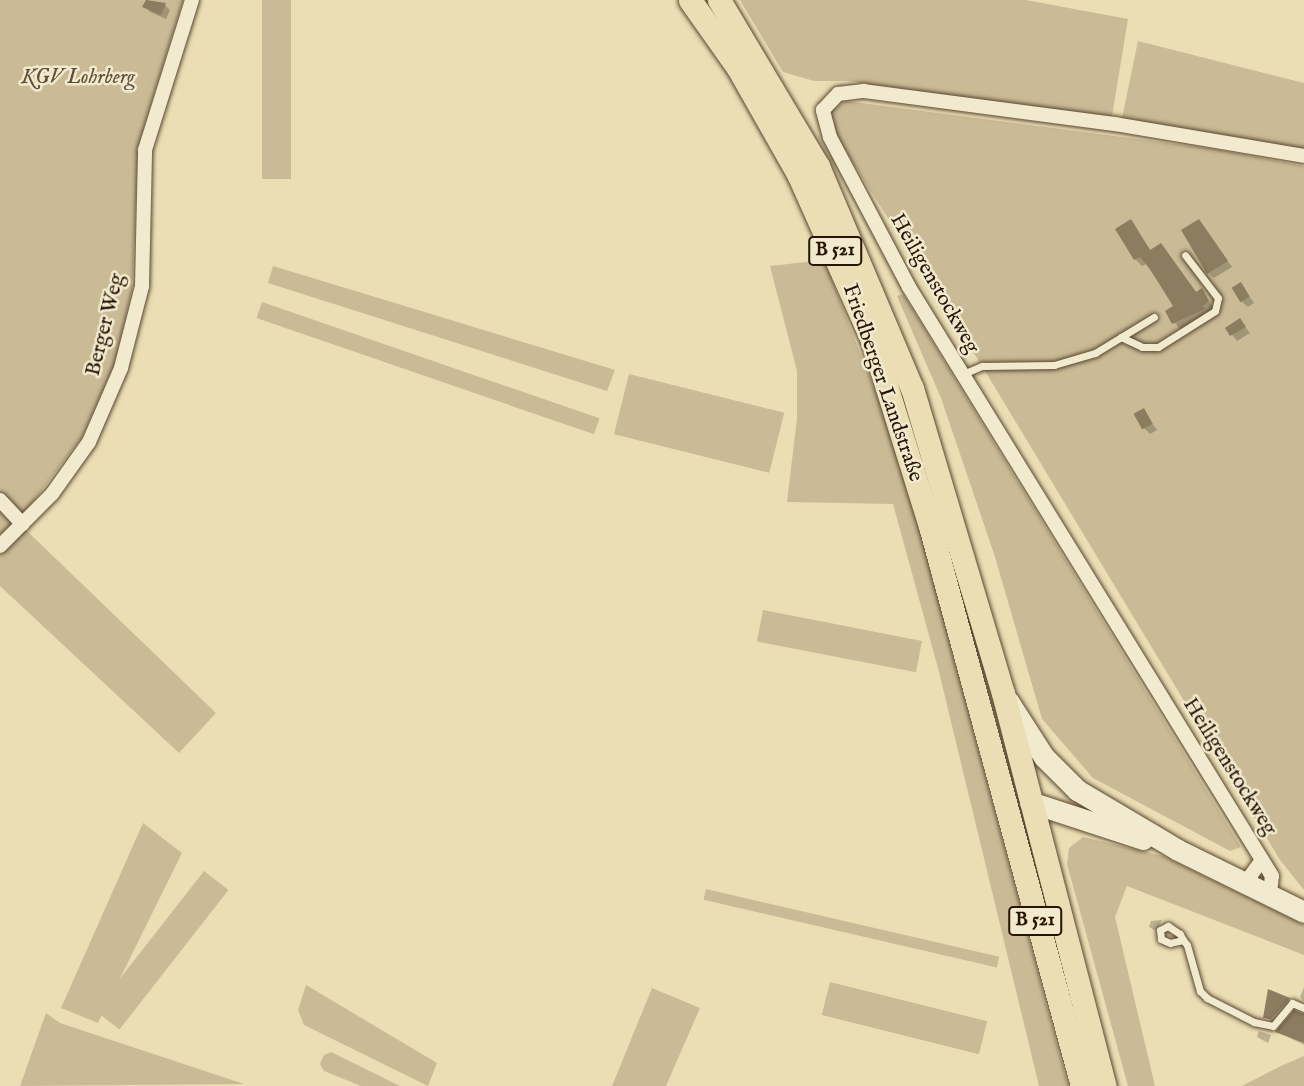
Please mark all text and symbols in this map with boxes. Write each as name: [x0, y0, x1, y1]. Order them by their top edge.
park label: KGV Lohrberg: [21, 65, 135, 91]
street label: Heiligenstockweg: [884, 210, 984, 358]
road number: B 521: [807, 235, 863, 266]
street label: Berger Weg: [81, 271, 131, 379]
street label: Friedberger Landstraße: [836, 281, 928, 485]
street label: Heiligenstockweg: [1177, 694, 1281, 840]
road number: B 521: [1007, 906, 1063, 937]

